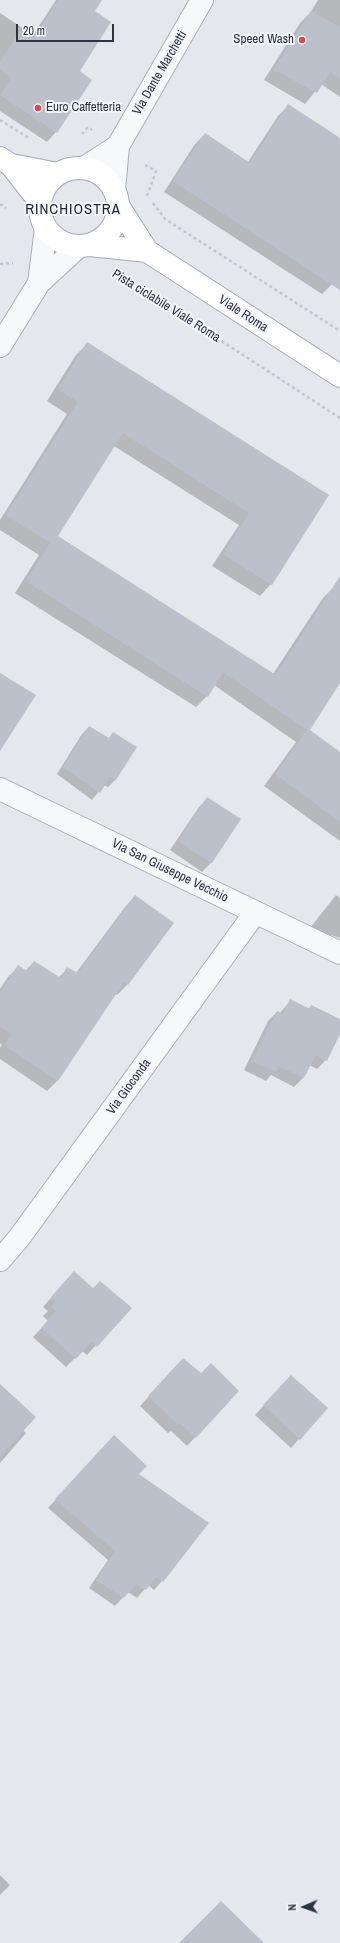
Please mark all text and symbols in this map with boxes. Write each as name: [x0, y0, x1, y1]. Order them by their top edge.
scale bar: [18, 16, 116, 42]
text: 20 m: [23, 23, 45, 39]
street label: Via Dante Marchetti: [130, 28, 190, 118]
place label: Speed Wash: [233, 32, 294, 48]
marker: Speed Wash: [297, 35, 307, 45]
place label: Euro Caffetteria: [46, 100, 121, 116]
marker: Euro Caffetteria: [33, 103, 43, 113]
district label: RINCHIOSTRA: [25, 201, 121, 219]
street label: Pista ciclabile Viale Roma: [109, 266, 223, 346]
street label: Viale Roma: [215, 292, 271, 336]
street label: Via San Giuseppe Vecchio: [109, 836, 231, 906]
street label: Via Gioconda: [104, 1056, 154, 1118]
north arrow: [284, 1887, 324, 1927]
text: N: [285, 1904, 299, 1911]

